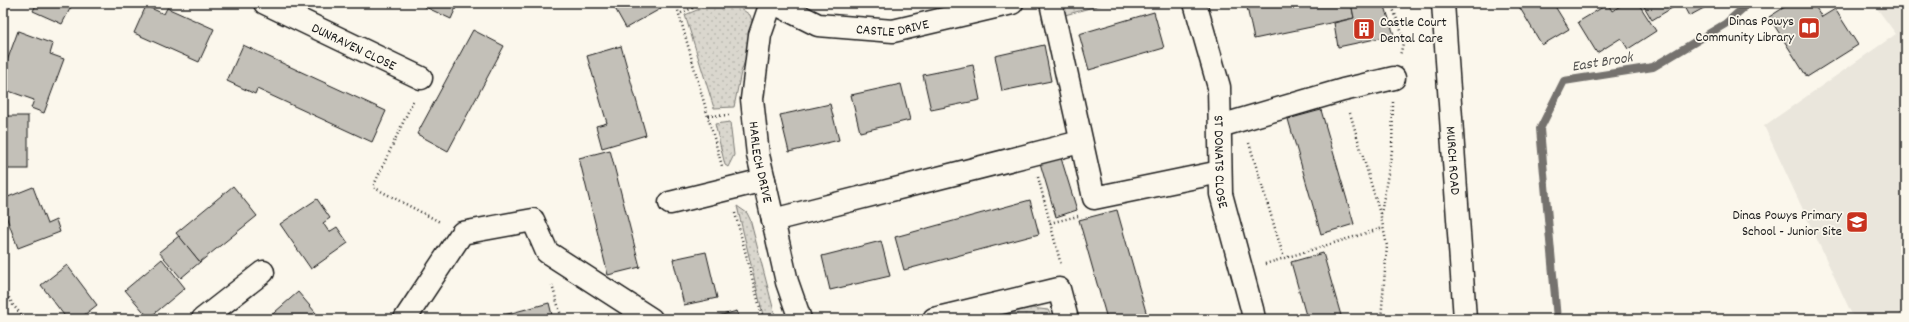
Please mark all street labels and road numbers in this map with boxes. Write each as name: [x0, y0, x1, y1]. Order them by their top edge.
street label: CASTLE DRIVE: [855, 15, 932, 43]
street label: DUNRAVEN CLOSE: [308, 19, 400, 77]
street label: ST DONATS CLOSE: [1208, 115, 1233, 211]
street label: HARLECH DRIVE: [742, 120, 777, 206]
street label: MURCH ROAD: [1440, 126, 1464, 196]

